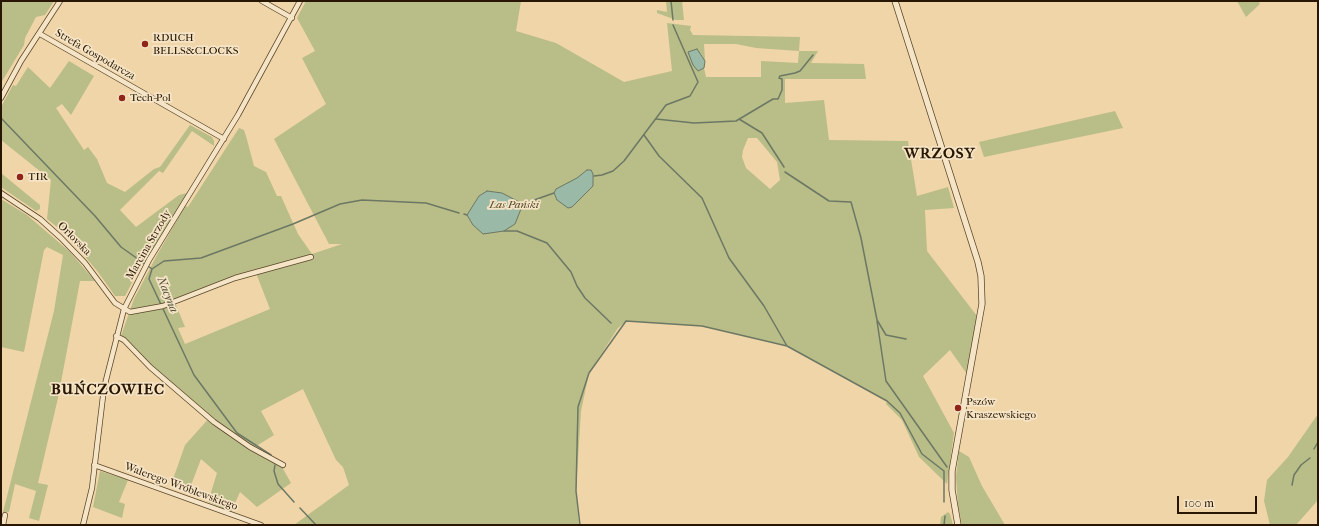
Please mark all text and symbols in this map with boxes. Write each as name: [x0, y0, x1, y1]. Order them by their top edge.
street label: Strefa Gospodarcza: [53, 27, 137, 83]
place label: RDUCH BELLS&CLOCKS: [153, 31, 239, 57]
marker: RDUCH BELLS&CLOCKS: [140, 39, 150, 49]
place label: Tech-Pol: [130, 91, 171, 105]
marker: Tech-Pol: [117, 93, 127, 103]
district label: WRZOSY: [904, 145, 976, 163]
place label: TIR: [28, 170, 48, 184]
marker: TIR: [15, 172, 25, 182]
park label: Las Pański: [489, 198, 539, 212]
street label: Marcina Strzody: [124, 208, 174, 282]
street label: Orlovska: [55, 220, 93, 258]
water label: Nacyna: [153, 275, 181, 315]
district label: BUŃCZOWIEC: [51, 381, 165, 399]
place label: Pszów Kraszewskiego: [966, 395, 1036, 421]
marker: Pszów Kraszewskiego: [953, 403, 963, 413]
street label: Walerego Wróblewskiego: [123, 460, 239, 514]
scale bar: [1179, 488, 1259, 514]
text: 100 m: [1184, 496, 1214, 510]

